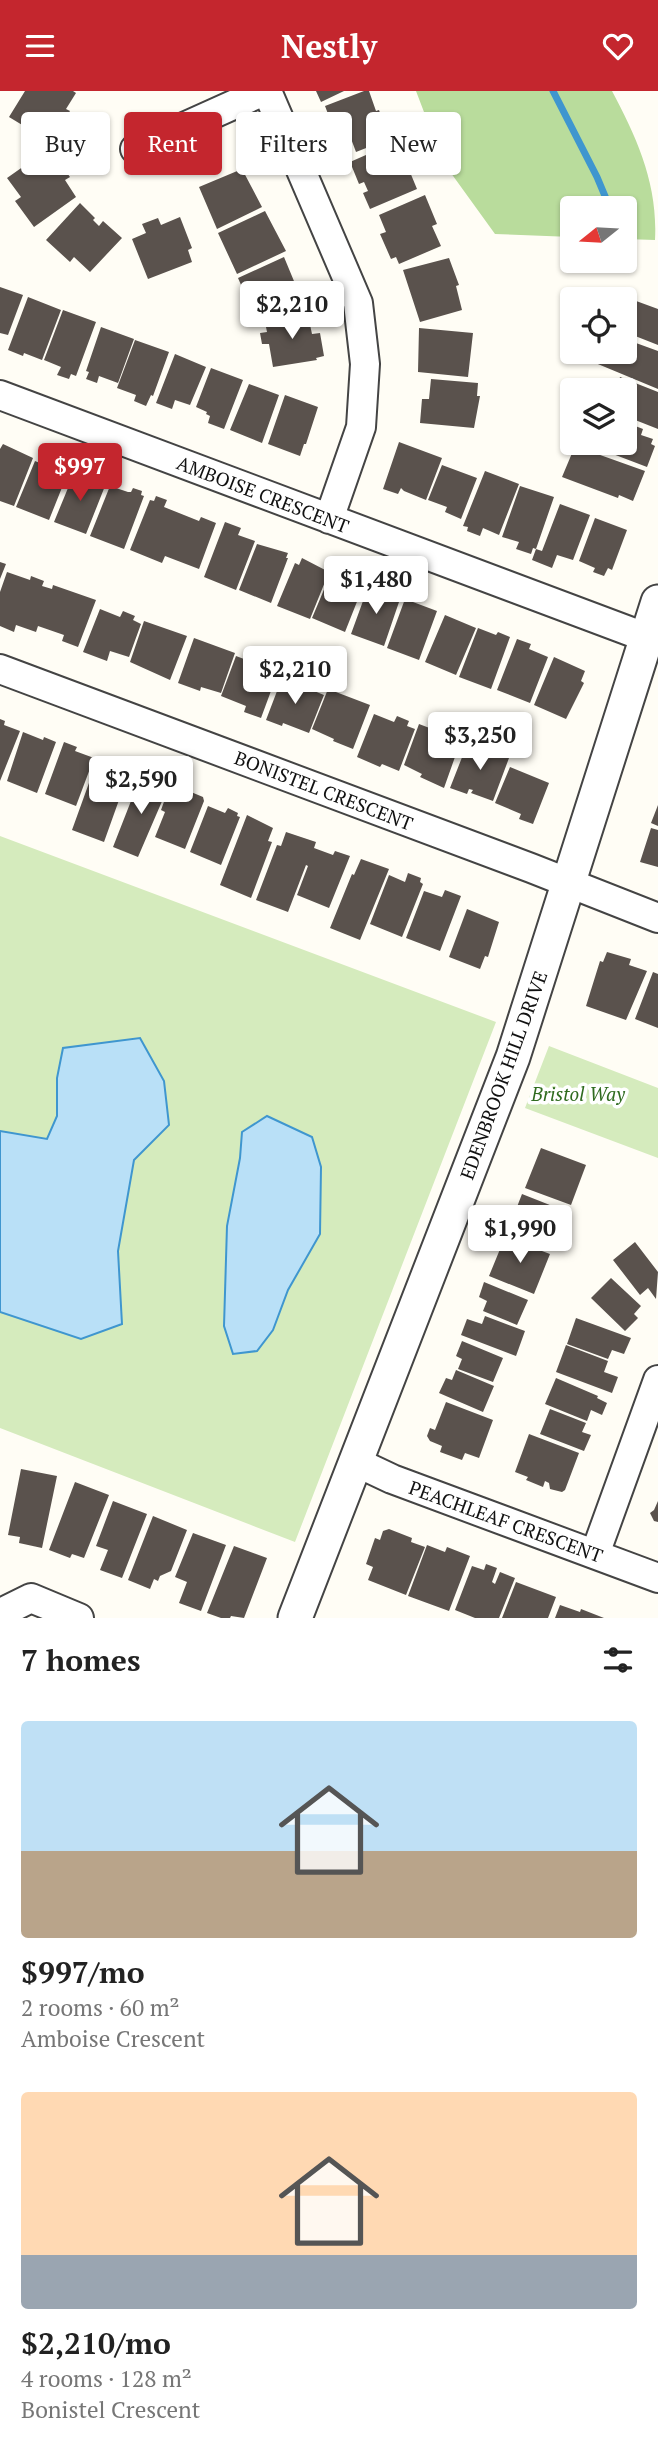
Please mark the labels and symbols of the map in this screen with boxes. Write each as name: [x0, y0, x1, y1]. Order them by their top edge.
north arrow: [560, 196, 637, 273]
pin: $2,210: [235, 281, 349, 341]
pin: $997: [39, 443, 121, 503]
street label: AMBOISE CRESCENT: [173, 450, 353, 538]
pin: $1,480: [319, 557, 433, 616]
pin: $2,210: [238, 647, 352, 706]
pin: $3,250: [423, 713, 537, 772]
street label: BONISTEL CRESCENT: [231, 744, 417, 836]
pin: $2,590: [84, 757, 198, 816]
street label: EDENBROOK HILL DRIVE: [454, 967, 552, 1183]
park label: Bristol Way: [530, 1081, 626, 1106]
pin: $1,990: [463, 1205, 577, 1265]
street label: PEACHLEAF CRESCENT: [406, 1474, 607, 1568]

